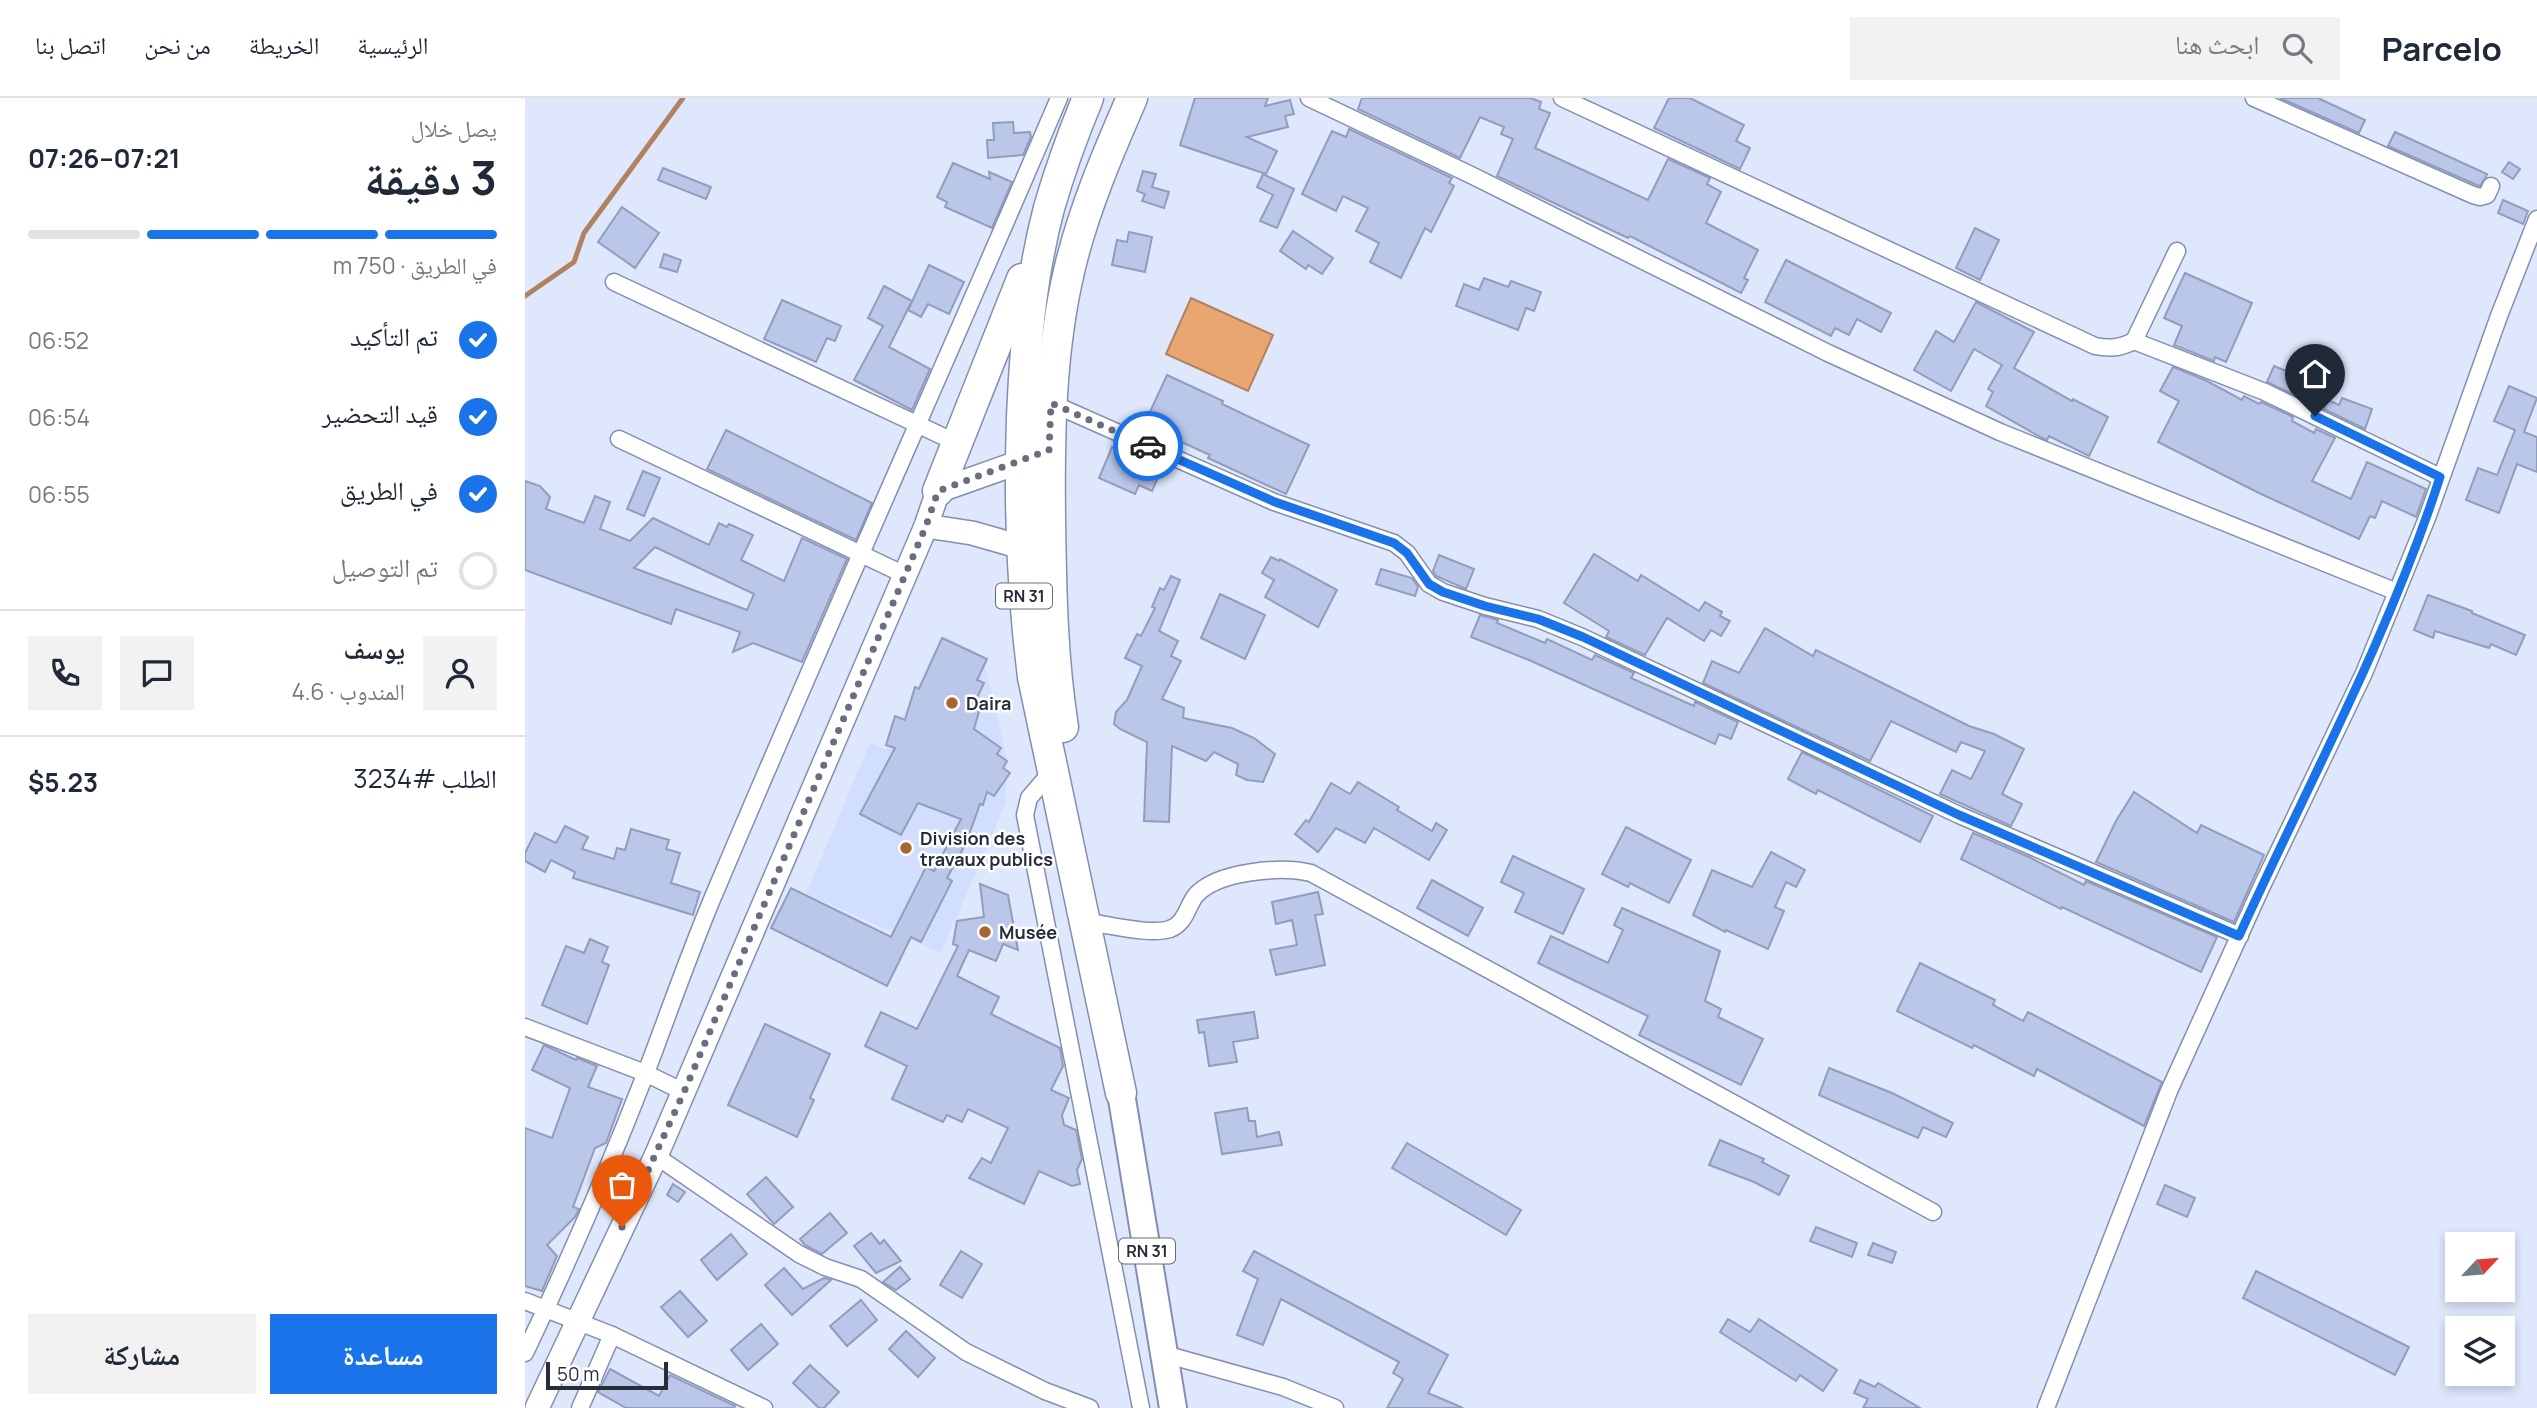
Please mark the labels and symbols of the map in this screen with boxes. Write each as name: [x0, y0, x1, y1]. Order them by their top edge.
pin: [2285, 344, 2345, 416]
courier: [1113, 411, 1183, 481]
road number: RN 31: [996, 583, 1052, 608]
place label: Daira: [966, 691, 1011, 715]
marker: Daira: [944, 695, 960, 711]
place label: Division des travaux publics: [920, 826, 1053, 871]
marker: Division des travaux publics: [898, 840, 914, 856]
place label: Musée: [999, 920, 1057, 944]
marker: Musée: [977, 924, 993, 940]
pin: [592, 1155, 652, 1227]
north arrow: [2445, 1232, 2515, 1302]
road number: RN 31: [1119, 1238, 1175, 1264]
scale bar: [546, 1359, 669, 1391]

